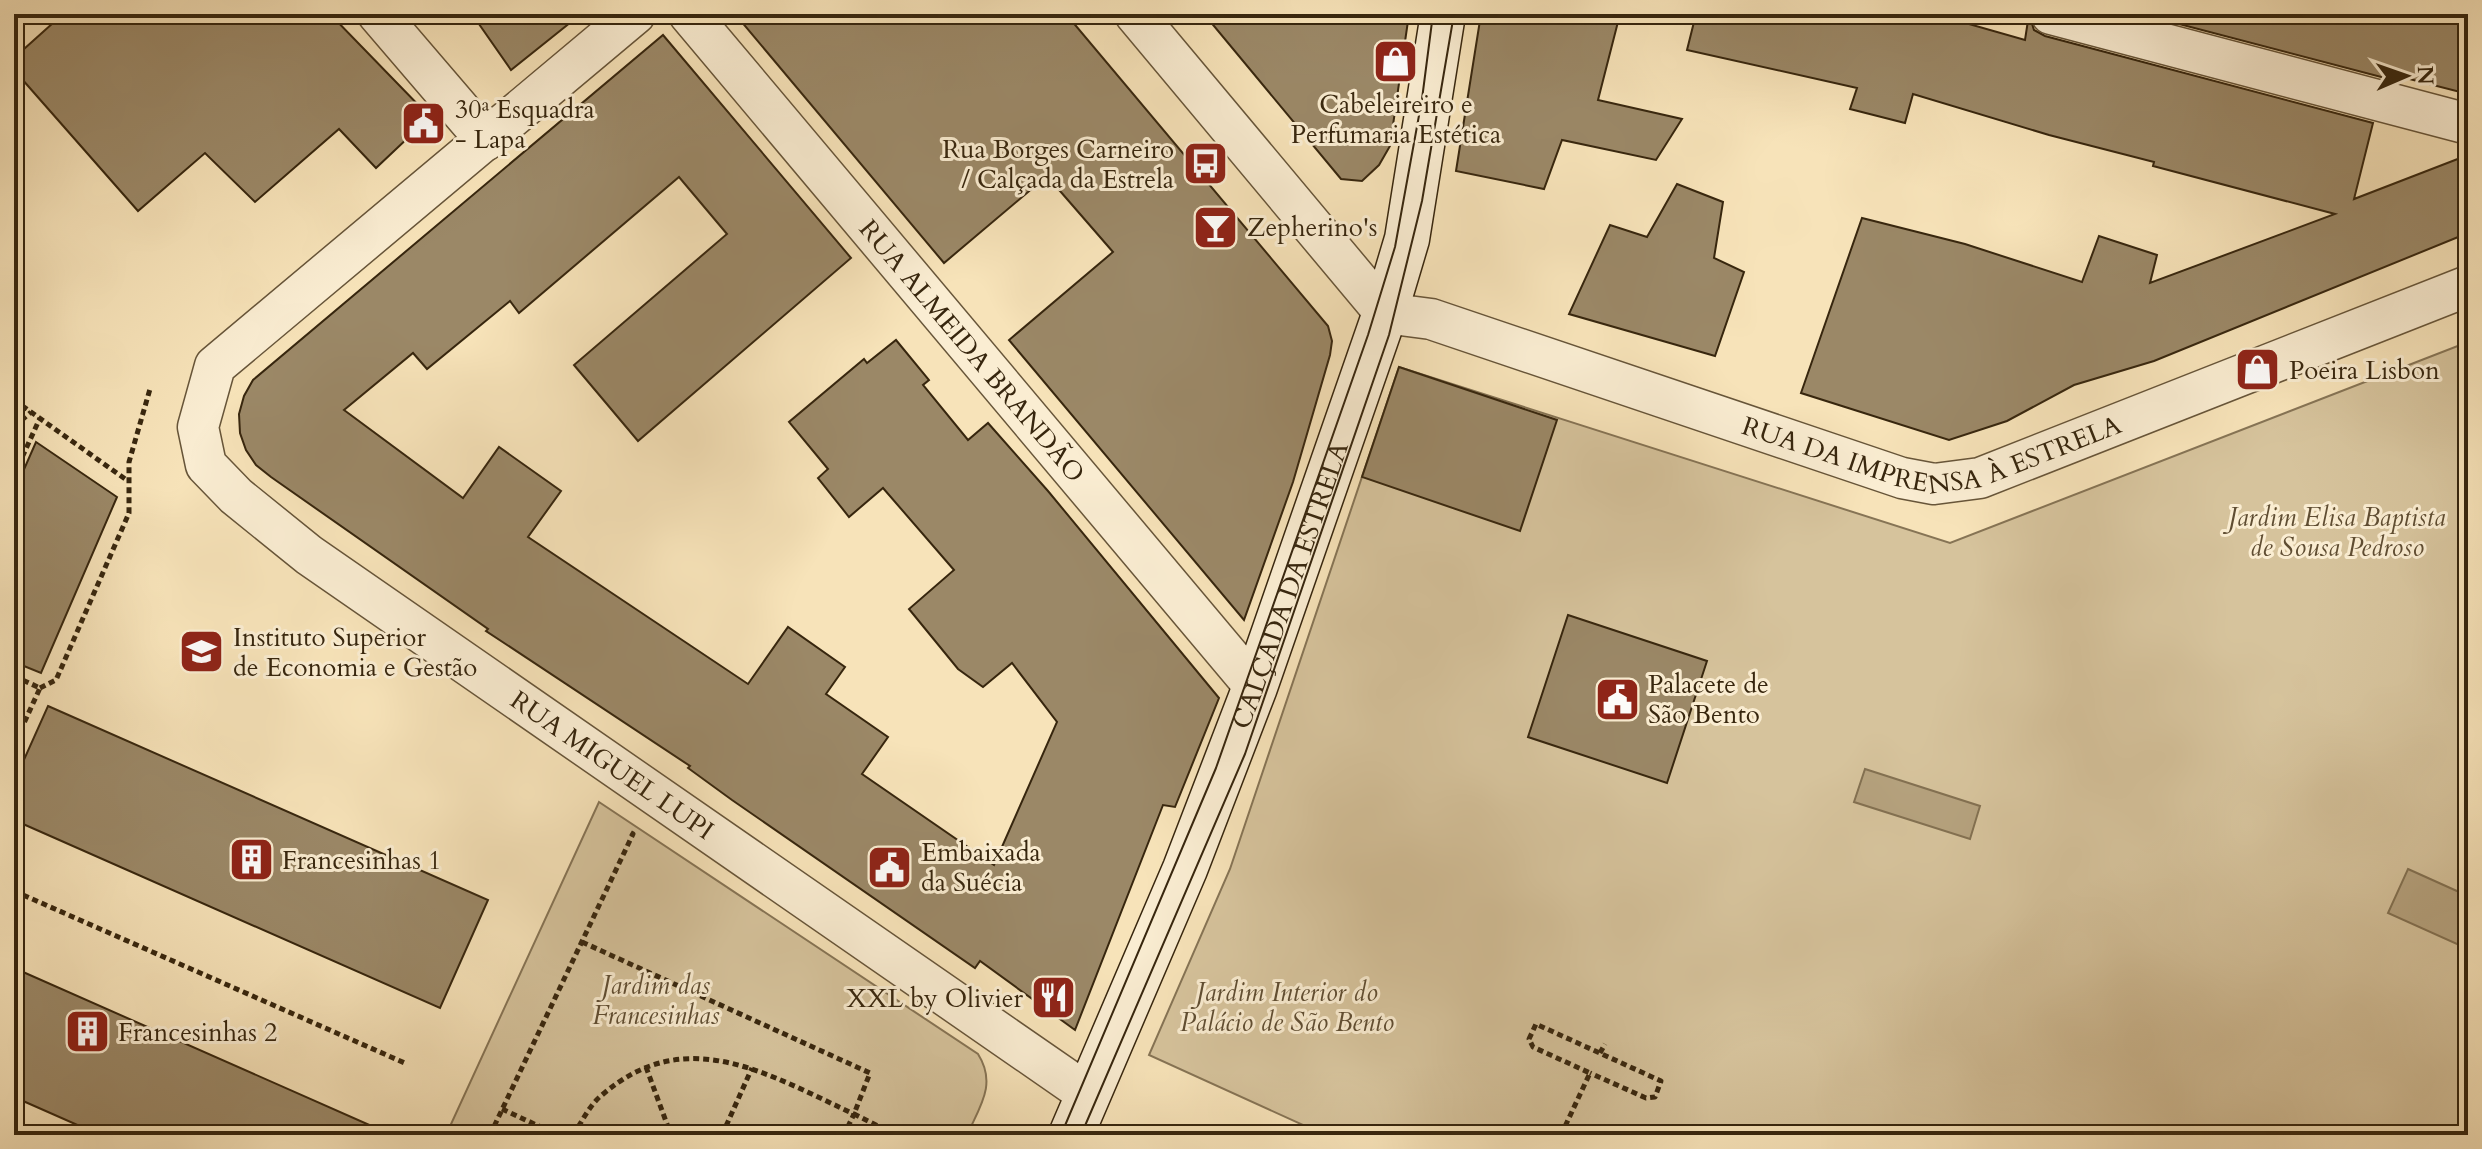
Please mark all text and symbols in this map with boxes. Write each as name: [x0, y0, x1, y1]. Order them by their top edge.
north arrow: [2366, 36, 2446, 116]
shop icon: Cabeleireiro e Perfumaria Estética: [1372, 37, 1420, 85]
text: N: [2410, 65, 2440, 85]
place label: Cabeleireiro e Perfumaria Estética: [1291, 87, 1501, 152]
place label: 30ª Esquadra - Lapa: [455, 92, 595, 157]
public building icon: 30ª Esquadra - Lapa: [400, 100, 448, 148]
place label: Rua Borges Carneiro / Calçada da Estrela: [942, 132, 1174, 197]
bus stop icon: Rua Borges Carneiro / Calçada da Estrela: [1181, 140, 1229, 188]
bar icon: Zepherino's: [1192, 203, 1240, 251]
place label: Zepherino's: [1247, 210, 1377, 245]
street label: RUA ALMEIDA BRANDÃO: [851, 212, 1093, 490]
shop icon: Poeira Lisbon: [2234, 346, 2282, 394]
place label: Poeira Lisbon: [2289, 353, 2440, 388]
street label: RUA DA IMPRENSA À ESTRELA: [1733, 403, 2129, 435]
text: RUA DA IMPRENSA À ESTRELA: [1737, 407, 2127, 503]
street label: CALÇADA DA ESTRELA: [1224, 437, 1357, 734]
park label: Jardim Elisa Baptista de Sousa Pedroso: [2222, 500, 2446, 565]
place label: Instituto Superior de Economia e Gestão: [233, 620, 477, 685]
school or university icon: Instituto Superior de Economia e Gestão: [178, 628, 226, 676]
place label: Palacete de São Bento: [1648, 667, 1769, 732]
public building icon: Palacete de São Bento: [1593, 675, 1641, 723]
street label: RUA MIGUEL LUPI: [503, 683, 721, 848]
place label: Embaixada da Suécia: [921, 835, 1041, 900]
building icon: Francesinhas 1: [227, 836, 275, 884]
place label: Francesinhas 1: [282, 843, 441, 878]
public building icon: Embaixada da Suécia: [866, 843, 914, 891]
park label: Jardim das Francesinhas: [592, 968, 720, 1033]
restaurant icon: XXL by Olivier: [1030, 974, 1078, 1022]
park label: Jardim Interior do Palácio de São Bento: [1180, 975, 1394, 1040]
place label: XXL by Olivier: [847, 981, 1024, 1016]
building icon: Francesinhas 2: [63, 1008, 111, 1056]
place label: Francesinhas 2: [118, 1015, 277, 1050]

